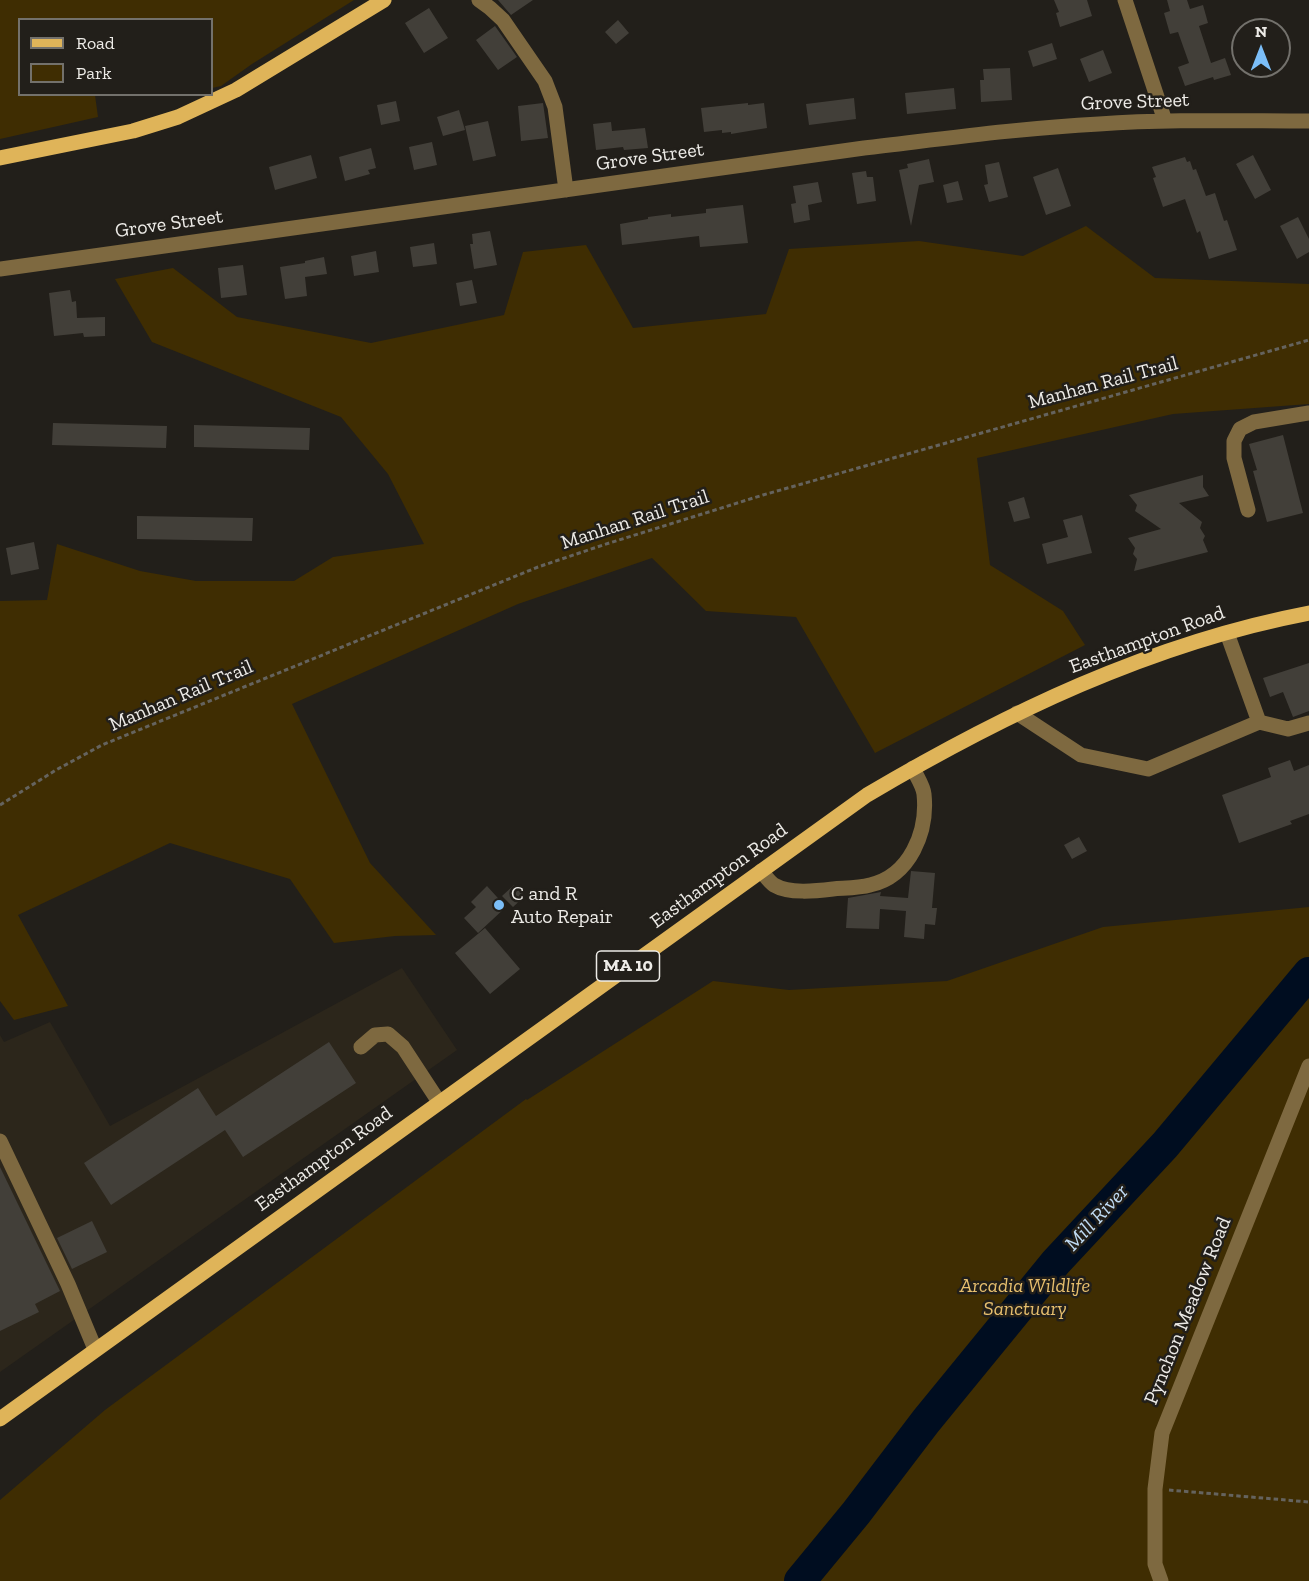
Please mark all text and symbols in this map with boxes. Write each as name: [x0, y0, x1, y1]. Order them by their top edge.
legend: [18, 18, 213, 96]
north arrow: [1231, 18, 1291, 78]
text: N: [1255, 22, 1267, 41]
text: Road: [76, 32, 115, 54]
text: Park: [76, 62, 112, 84]
street label: Grove Street: [1080, 88, 1190, 116]
street label: Grove Street: [595, 138, 705, 176]
street label: Grove Street: [114, 205, 224, 243]
street label: Manhan Rail Trail: [1026, 351, 1180, 415]
street label: Manhan Rail Trail: [558, 485, 712, 555]
street label: Easthampton Road: [1066, 601, 1228, 679]
street label: Manhan Rail Trail: [105, 655, 257, 737]
street label: Easthampton Road: [646, 818, 792, 934]
place label: C and R Auto Repair: [511, 882, 613, 929]
marker: C and R Auto Repair: [492, 898, 506, 912]
road number: MA 10: [596, 951, 660, 981]
street label: Easthampton Road: [251, 1101, 397, 1217]
water label: Mill River: [1060, 1180, 1134, 1256]
street label: Pynchon Meadow Road: [1139, 1214, 1237, 1408]
park label: Arcadia Wildlife Sanctuary: [960, 1274, 1090, 1321]

